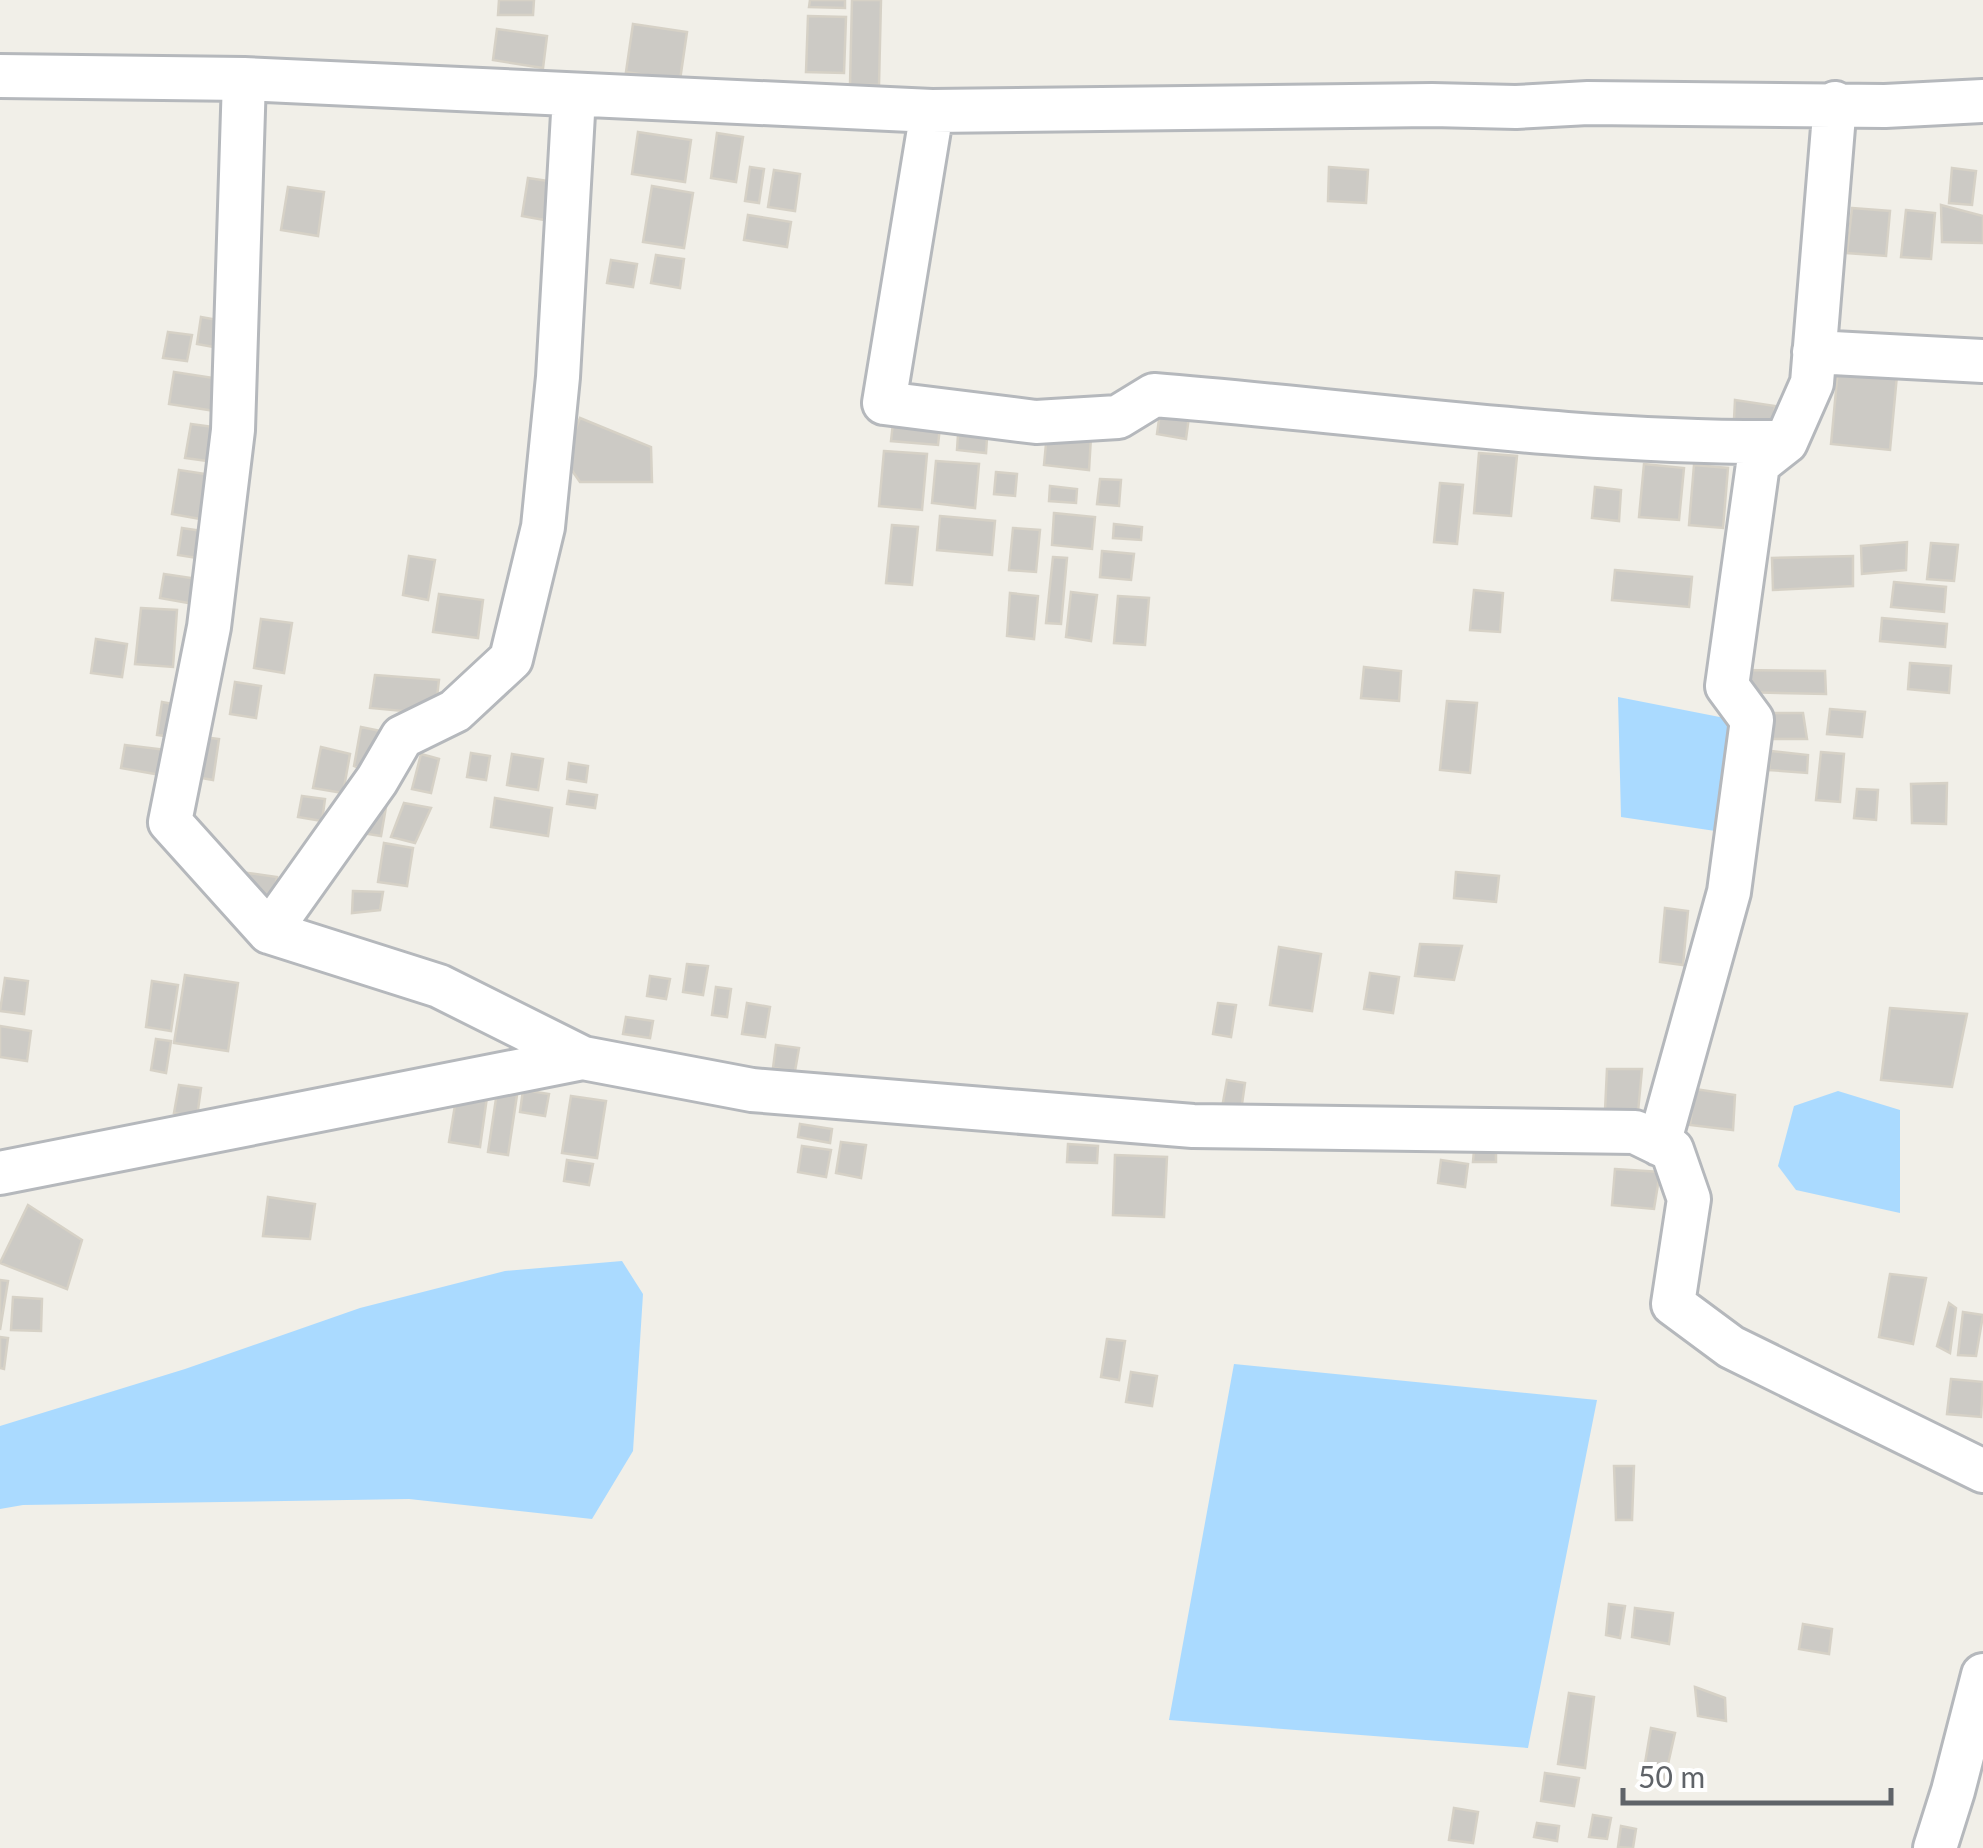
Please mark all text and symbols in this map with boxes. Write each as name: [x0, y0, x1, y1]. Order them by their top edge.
scale bar: [1623, 1743, 1890, 1805]
text: 50 m: [1638, 1758, 1705, 1794]

